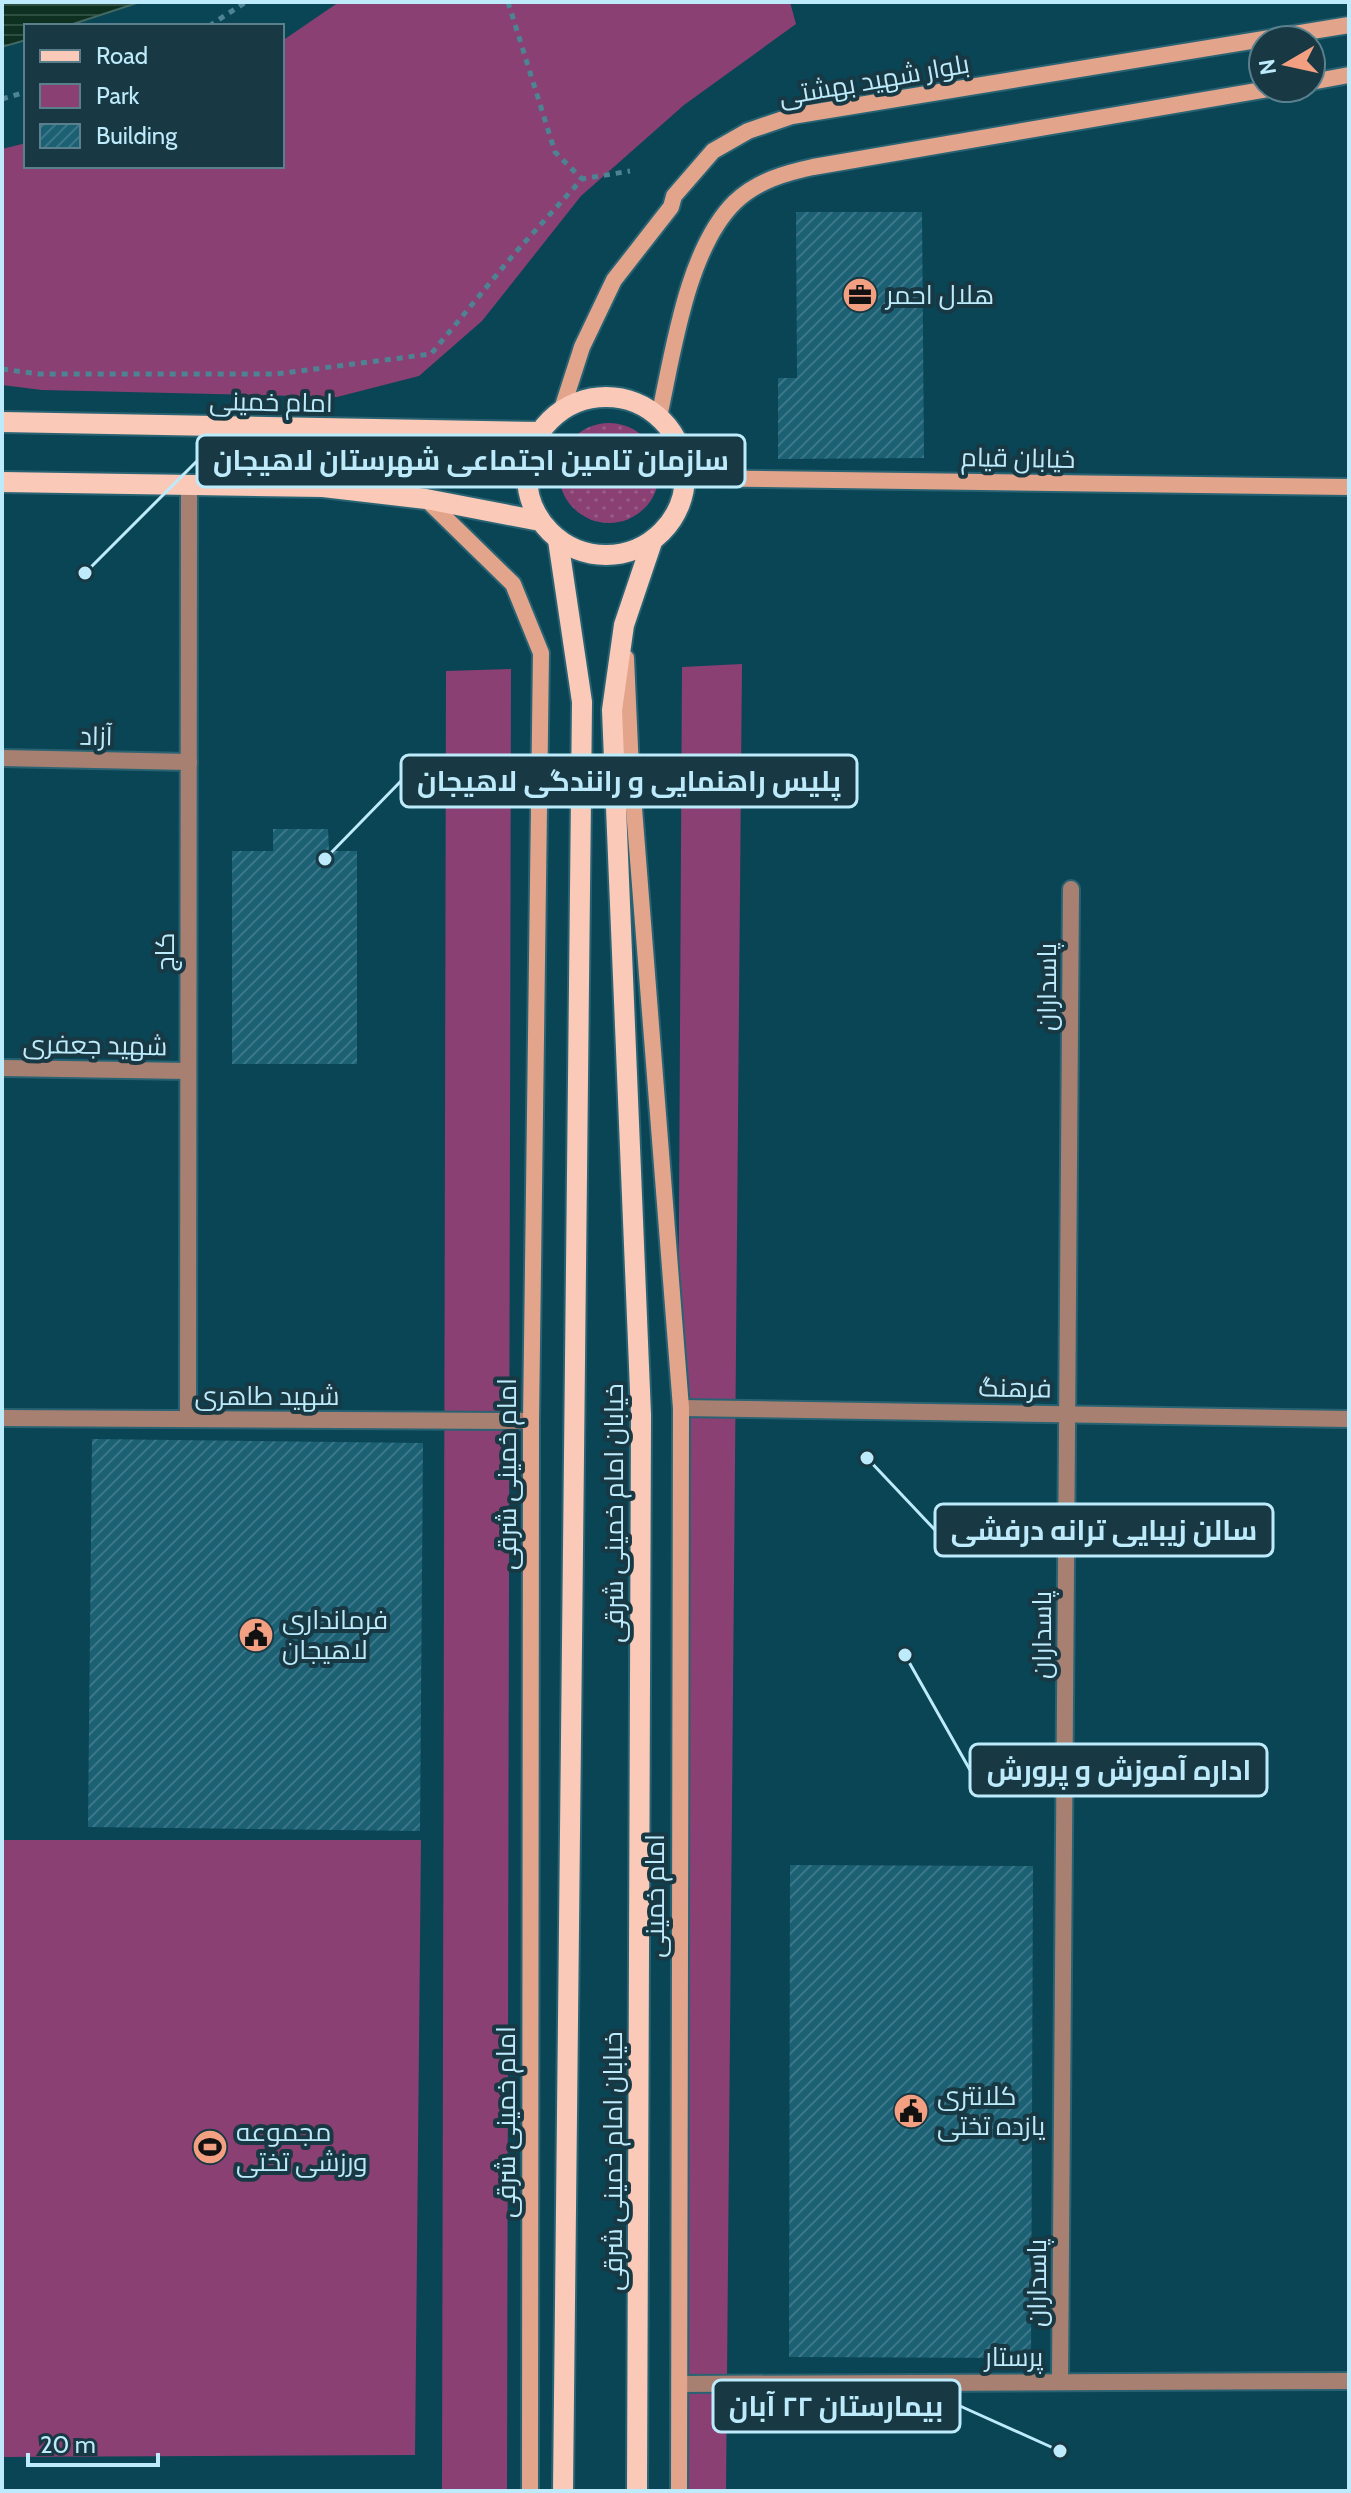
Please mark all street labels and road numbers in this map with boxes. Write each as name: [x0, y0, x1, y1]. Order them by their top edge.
street label: بلوار شهید بهشتی: [776, 48, 972, 112]
street label: امام خمینی: [209, 385, 333, 421]
street label: خیابان قیام: [960, 441, 1076, 477]
street label: آزاد: [79, 720, 113, 752]
street label: کاج: [149, 932, 182, 972]
street label: پاسداران: [1031, 943, 1064, 1031]
street label: شهید جعفری: [22, 1028, 168, 1062]
street label: فرهنگ: [978, 1371, 1052, 1405]
street label: امام خمینی شرقی: [491, 1378, 525, 1570]
street label: شهید طاهری: [195, 1380, 339, 1412]
street label: خیابان امام خمینی شرقی: [598, 1383, 632, 1643]
street label: پاسداران: [1026, 1591, 1059, 1679]
street label: امام خمینی: [639, 1834, 673, 1958]
street label: امام خمینی شرقی: [490, 2026, 524, 2218]
street label: خیابان امام خمینی شرقی: [597, 2031, 631, 2291]
street label: پاسداران: [1021, 2239, 1054, 2327]
street label: پرستار: [983, 2341, 1043, 2374]

